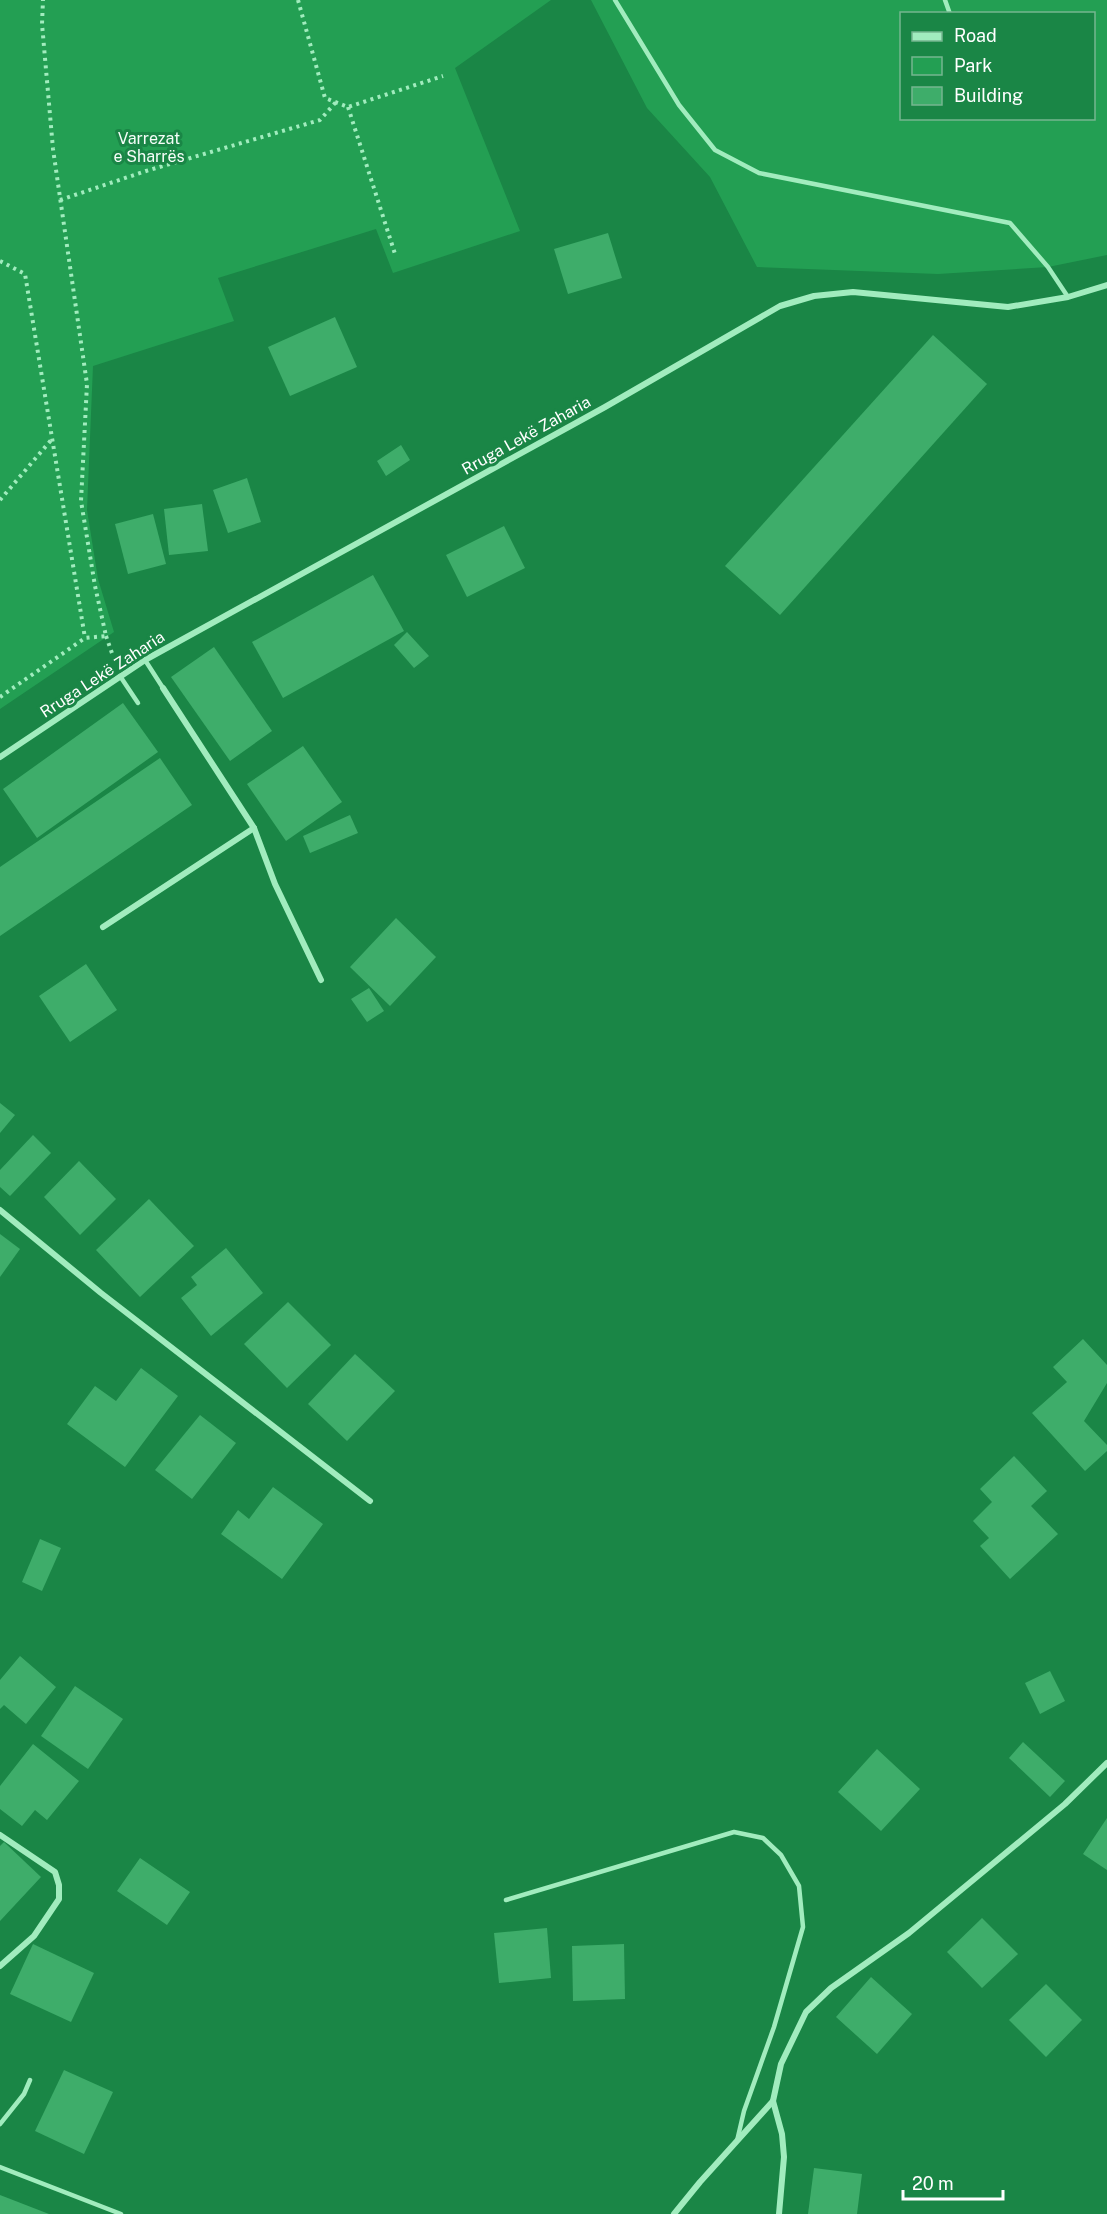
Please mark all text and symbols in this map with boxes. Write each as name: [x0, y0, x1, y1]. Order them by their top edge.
legend: [900, 12, 1095, 120]
text: Road: [954, 25, 997, 46]
text: Park: [954, 55, 992, 76]
text: Building: [954, 85, 1023, 106]
park label: Varrezat e Sharrës: [113, 129, 185, 166]
street label: Rruga Lekë Zaharia: [459, 392, 594, 479]
street label: Rruga Lekë Zaharia: [37, 627, 168, 722]
scale bar: [903, 2163, 1004, 2201]
text: 20 m: [912, 2173, 954, 2194]

